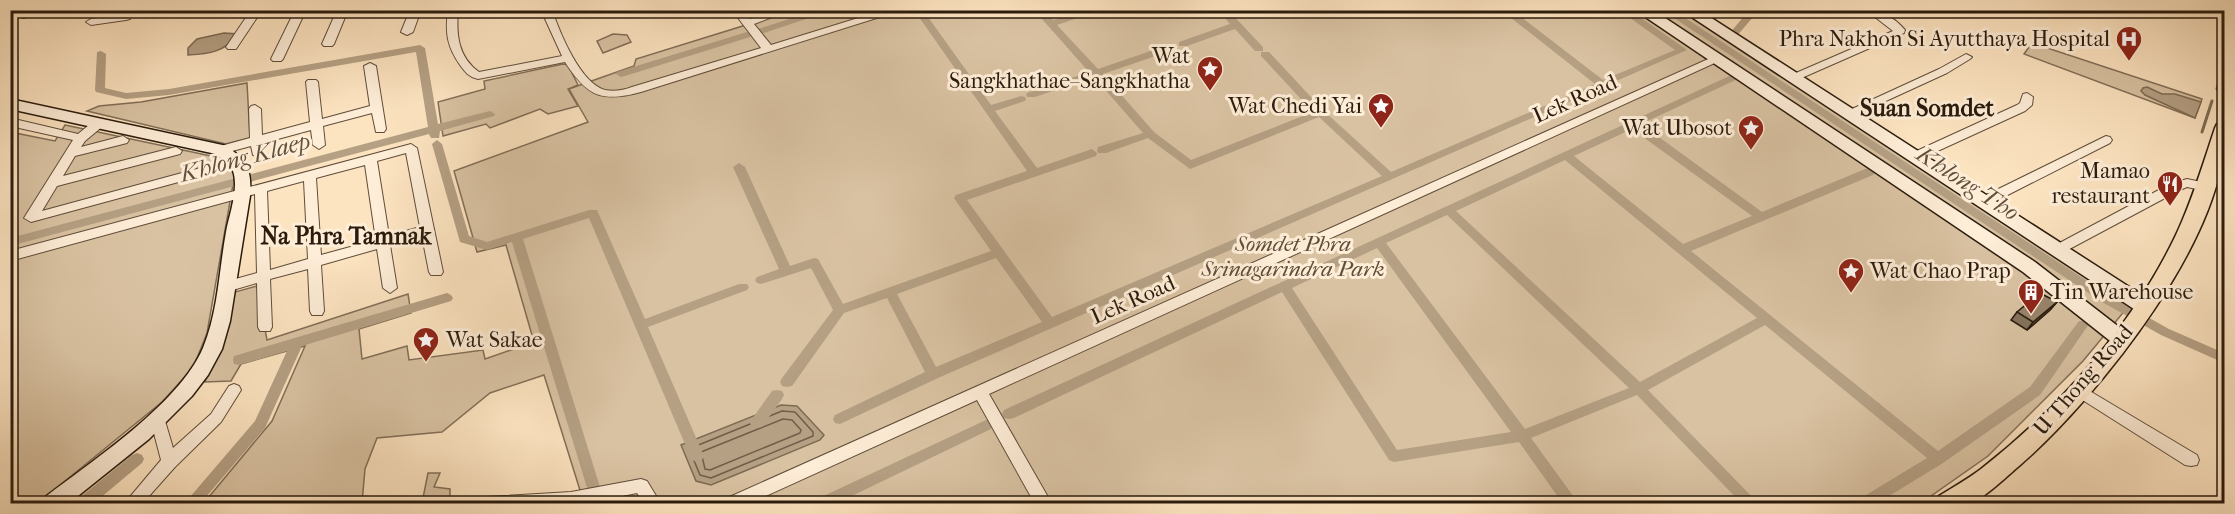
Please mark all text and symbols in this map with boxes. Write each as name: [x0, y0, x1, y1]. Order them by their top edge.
hospital icon: Phra Nakhon Si Ayutthaya Hospital: [2114, 24, 2144, 62]
place label: Phra Nakhon Si Ayutthaya Hospital: [1779, 26, 2110, 52]
place label: Wat Sangkhathae–Sangkhatha: [949, 43, 1191, 94]
place icon: Wat Sangkhathae–Sangkhatha: [1195, 54, 1225, 92]
street label: Lek Road: [1529, 69, 1622, 129]
place icon: Wat Chedi Yai: [1366, 91, 1396, 129]
place label: Wat Chedi Yai: [1227, 93, 1363, 119]
district label: Suan Somdet: [1860, 94, 1994, 122]
place icon: Wat Ubosot: [1736, 113, 1766, 151]
place label: Wat Ubosot: [1621, 115, 1732, 141]
water label: Khlong Klaep: [175, 126, 313, 188]
water label: Khlong Tho: [1910, 138, 2024, 226]
place label: Mamao restaurant: [2051, 158, 2150, 209]
restaurant icon: Mamao restaurant: [2155, 169, 2185, 207]
district label: Na Phra Tamnak: [261, 222, 432, 250]
park label: Somdet Phra Srinagarindra Park: [1200, 231, 1385, 282]
place icon: Wat Chao Prap: [1836, 256, 1866, 294]
place label: Wat Chao Prap: [1869, 258, 2011, 284]
street label: Lek Road: [1087, 270, 1180, 330]
building icon: Tin Warehouse: [2016, 277, 2046, 315]
place label: Tin Warehouse: [2050, 279, 2193, 305]
street label: U Thong Road: [2028, 318, 2139, 441]
place icon: Wat Sakae: [411, 325, 441, 363]
place label: Wat Sakae: [445, 327, 543, 353]

